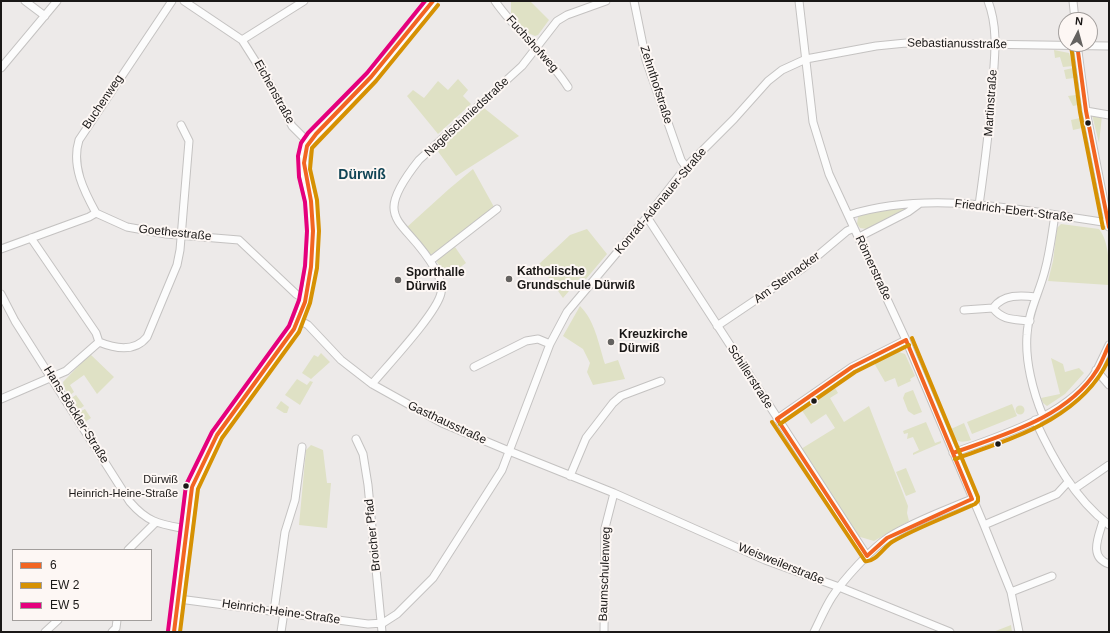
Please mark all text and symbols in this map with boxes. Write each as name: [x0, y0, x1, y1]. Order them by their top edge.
north arrow: [1058, 12, 1098, 52]
street label: Fuchshofweg: [503, 13, 561, 75]
text: N: [1075, 15, 1084, 27]
street label: Sebastianusstraße: [907, 36, 1007, 52]
street label: Zehnthofstraße: [637, 44, 675, 126]
street label: Eichenstraße: [251, 58, 297, 126]
street label: Martinstraße: [981, 69, 1001, 137]
street label: Buchenweg: [79, 72, 127, 132]
street label: Nagelschmiedstraße: [422, 74, 512, 160]
unlabelled marker: [1083, 118, 1093, 128]
street label: Konrad-Adenauer-Straße: [612, 145, 710, 257]
district label: Dürwiß: [338, 167, 386, 183]
street label: Friedrich-Ebert-Straße: [954, 197, 1074, 225]
street label: Goethestraße: [138, 222, 212, 244]
street label: Römerstraße: [852, 233, 894, 303]
street label: Am Steinacker: [751, 249, 823, 307]
place label: Katholische Grundschule Dürwiß: [517, 265, 635, 293]
place label: Sporthalle Dürwiß: [406, 266, 465, 294]
marker: Katholische Grundschule Dürwiß: [504, 274, 514, 284]
marker: Sporthalle Dürwiß: [393, 275, 403, 285]
place label: Kreuzkirche Dürwiß: [619, 328, 688, 356]
marker: Kreuzkirche Dürwiß: [606, 337, 616, 347]
street label: Schillerstraße: [724, 342, 776, 412]
street label: Hans-Böckler-Straße: [40, 364, 112, 466]
unlabelled marker: [809, 396, 819, 406]
street label: Gasthausstraße: [405, 398, 489, 448]
unlabelled marker: [993, 439, 1003, 449]
place label: Dürwiß Heinrich-Heine-Straße: [69, 473, 178, 499]
marker: Dürwiß Heinrich-Heine-Straße: [181, 481, 191, 491]
street label: Broicher Pfad: [362, 498, 384, 572]
street label: Baumschulenweg: [596, 526, 614, 622]
street label: Weisweilerstraße: [736, 540, 826, 588]
legend: [12, 549, 152, 621]
text: 6: [50, 558, 57, 572]
text: EW 2: [50, 578, 79, 592]
street label: Heinrich-Heine-Straße: [221, 597, 341, 627]
text: EW 5: [50, 598, 79, 612]

